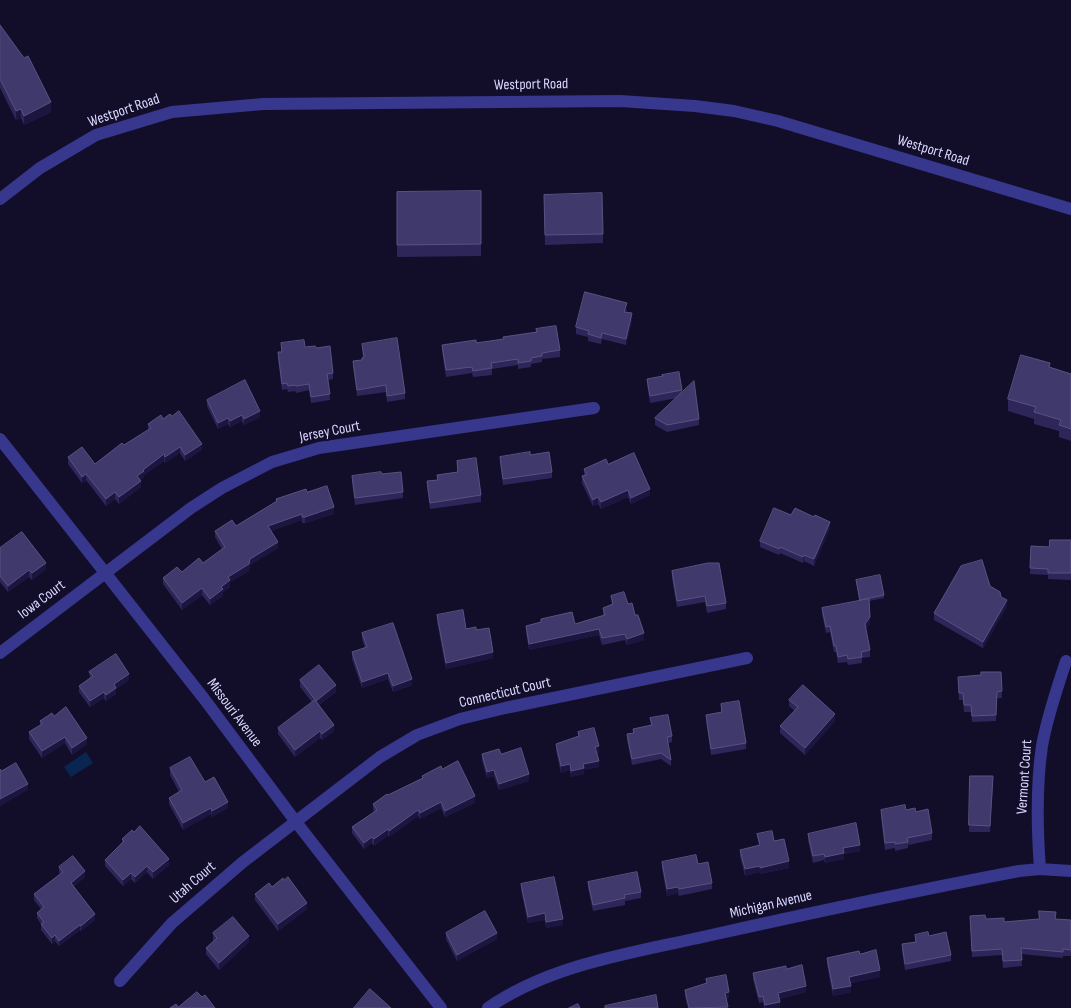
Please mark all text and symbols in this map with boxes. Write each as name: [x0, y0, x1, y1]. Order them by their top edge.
street label: Westport Road: [494, 75, 568, 95]
street label: Westport Road: [86, 90, 162, 132]
street label: Westport Road: [895, 132, 971, 170]
street label: Jersey Court: [298, 417, 362, 447]
street label: Iowa Court: [15, 576, 69, 624]
street label: Connecticut Court: [457, 674, 553, 712]
street label: Missouri Avenue: [202, 675, 266, 751]
street label: Vermont Court: [1013, 739, 1037, 815]
street label: Utah Court: [166, 858, 220, 908]
street label: Michigan Avenue: [728, 887, 814, 923]

